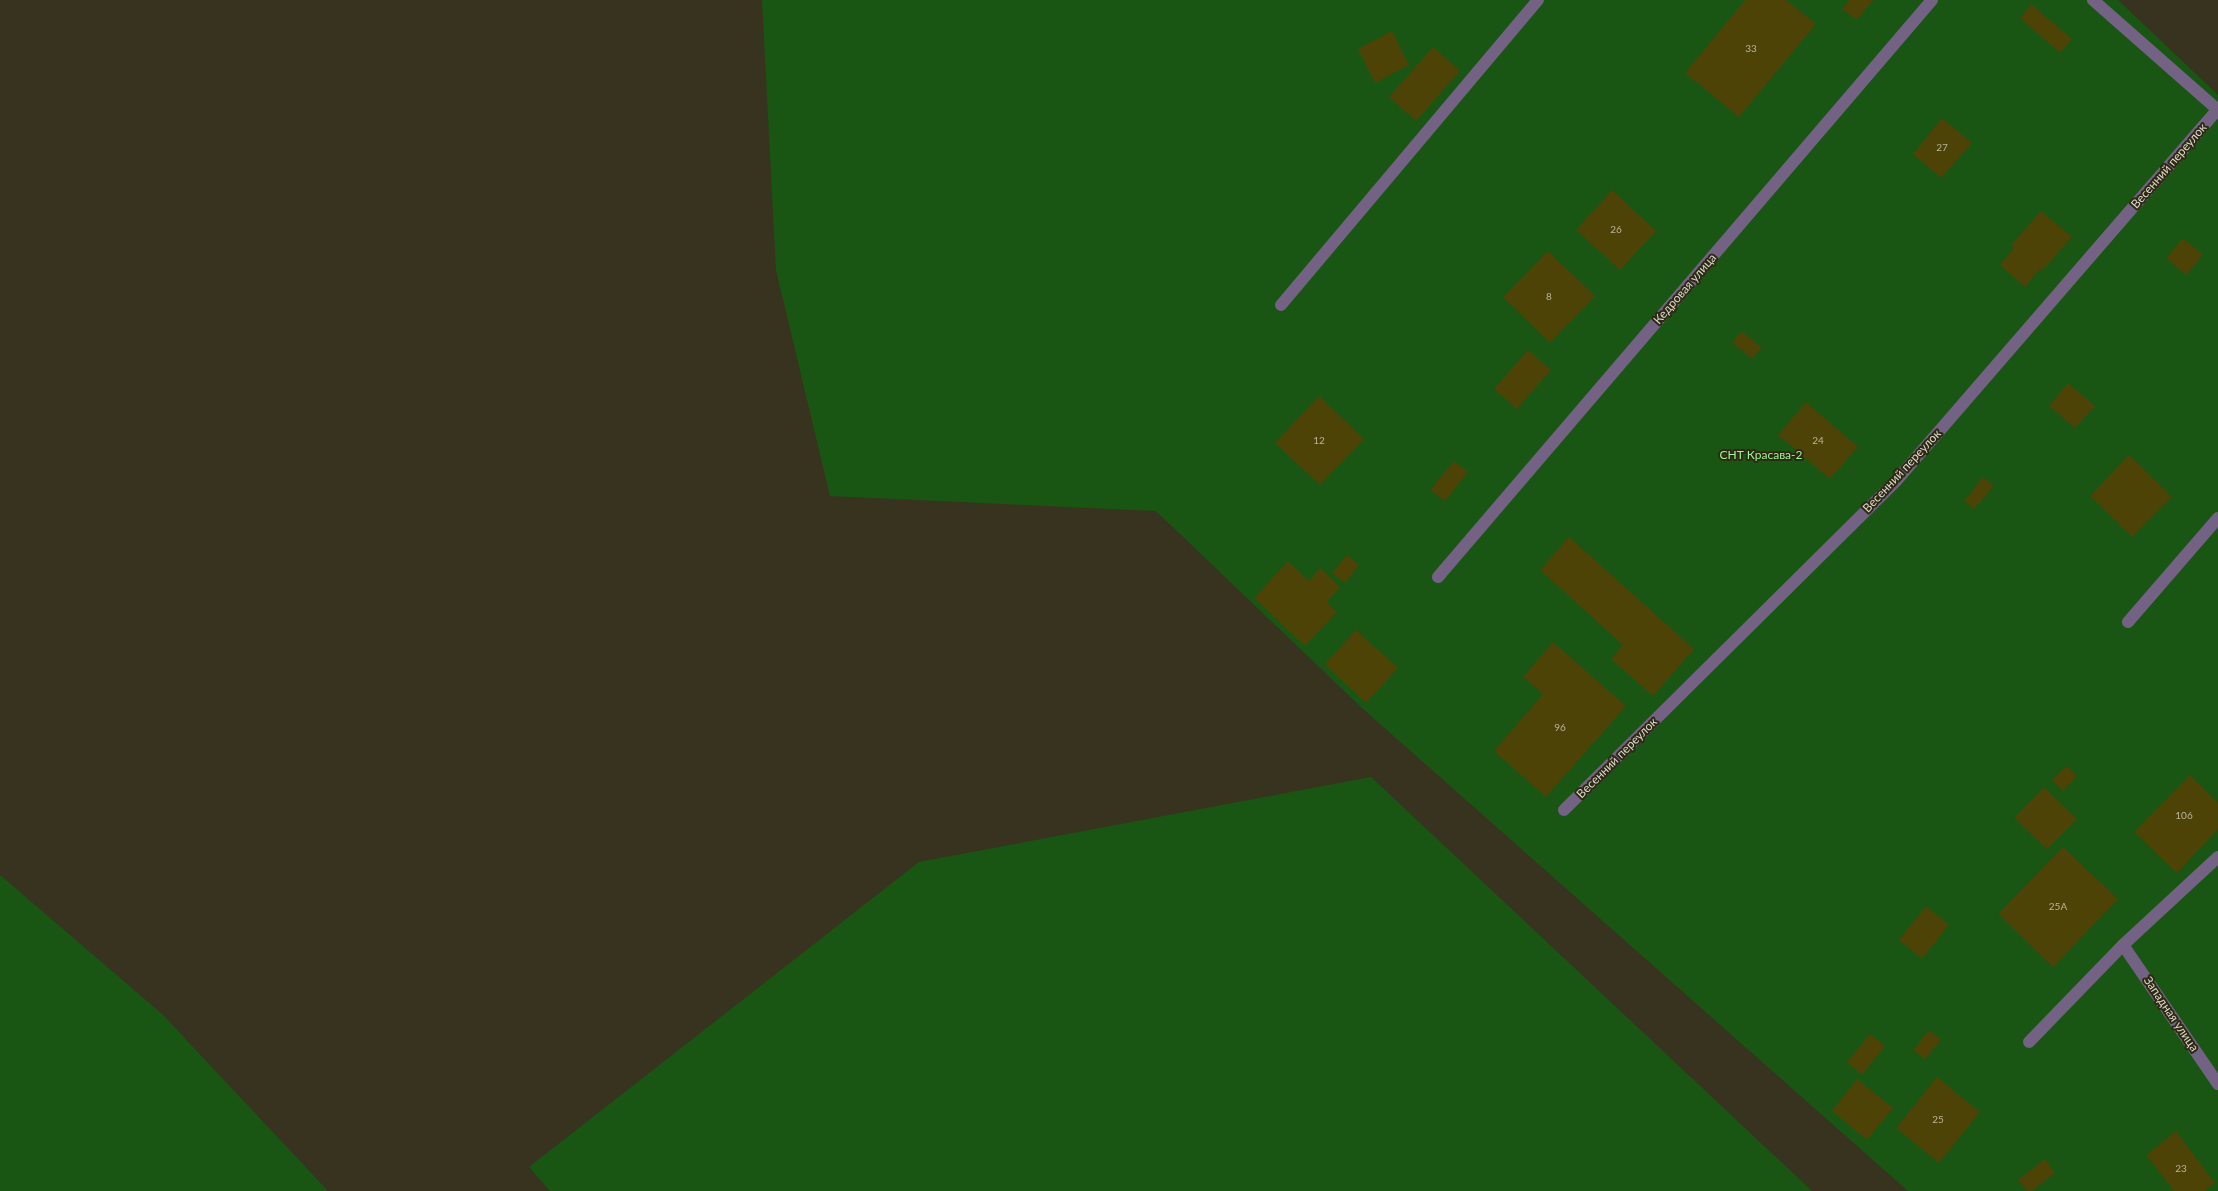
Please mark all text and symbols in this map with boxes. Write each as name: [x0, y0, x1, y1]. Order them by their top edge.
house number: 33: [1745, 43, 1757, 55]
street label: Весенний переулок: [2128, 121, 2210, 211]
house number: 27: [1936, 142, 1948, 154]
house number: 26: [1610, 224, 1622, 236]
street label: Кедровая улица: [1651, 251, 1719, 327]
house number: 8: [1546, 291, 1552, 303]
street label: Весенний переулок: [1860, 427, 1944, 515]
house number: 12: [1313, 435, 1325, 447]
house number: 24: [1812, 435, 1824, 447]
park label: СНТ Красава-2: [1719, 448, 1803, 462]
street label: Весенний переулок: [1574, 715, 1660, 801]
house number: 96: [1554, 722, 1566, 734]
house number: 106: [2175, 810, 2193, 822]
house number: 25А: [2049, 901, 2067, 913]
street label: Западная улица: [2141, 974, 2201, 1054]
house number: 25: [1932, 1114, 1944, 1126]
house number: 23: [2175, 1163, 2187, 1175]

